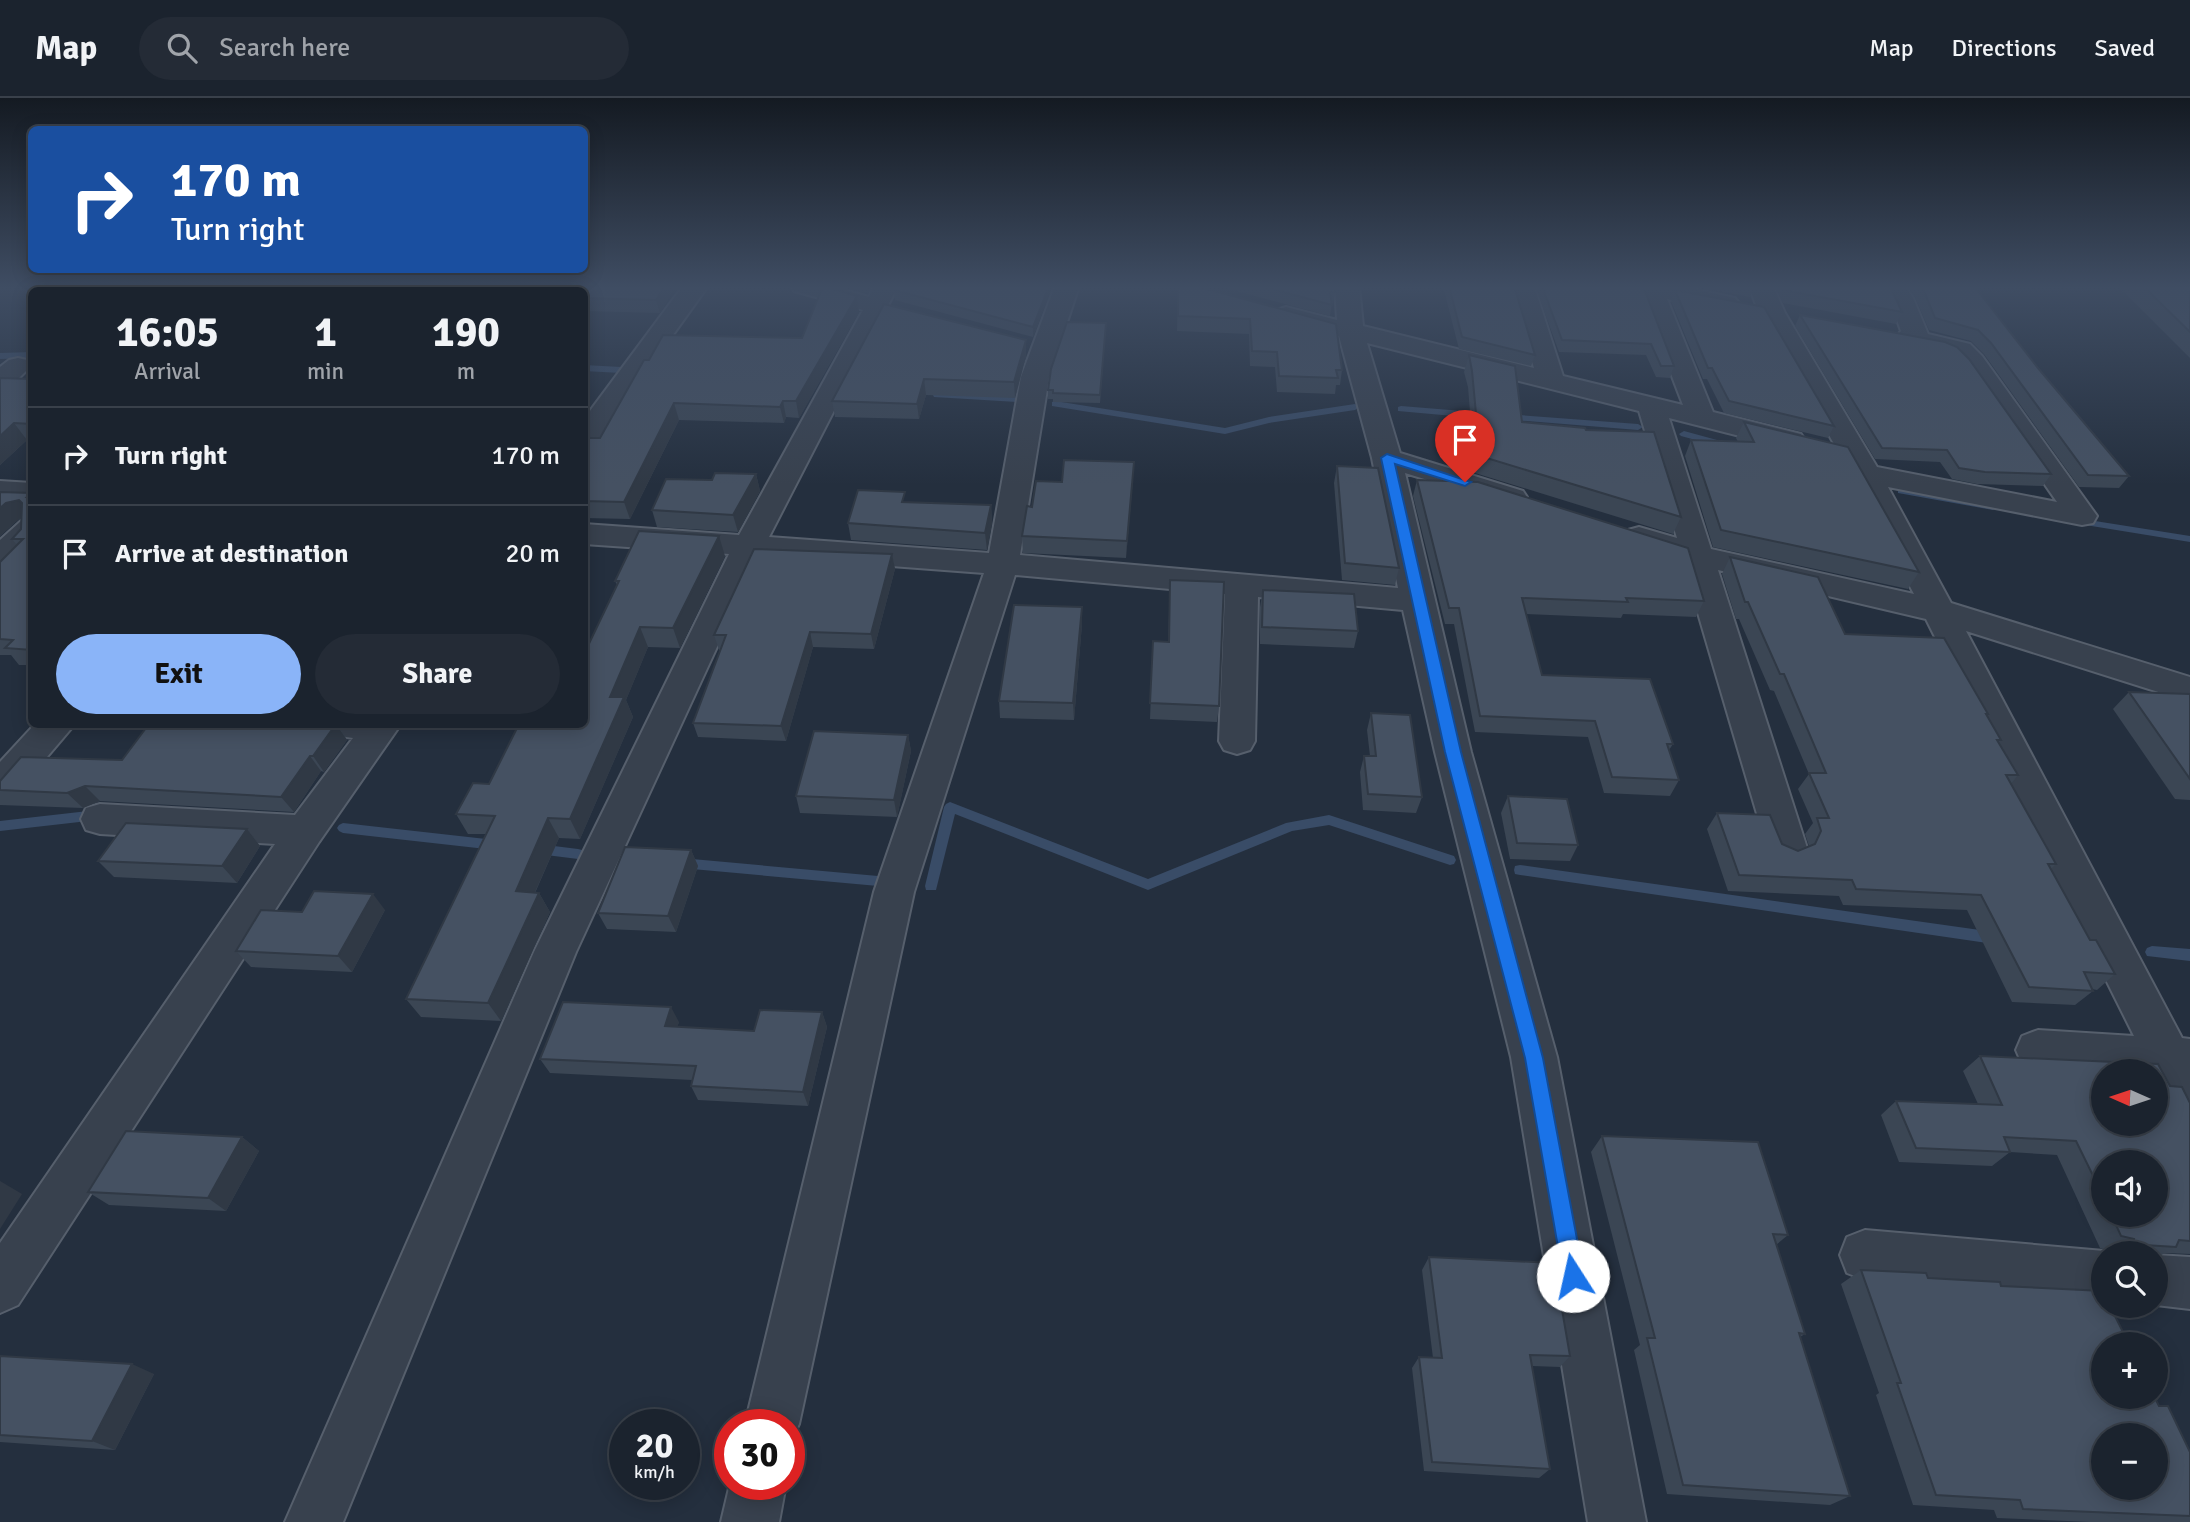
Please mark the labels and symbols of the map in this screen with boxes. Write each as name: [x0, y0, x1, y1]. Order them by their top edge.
pin: [1435, 410, 1495, 482]
north arrow: [2091, 1059, 2168, 1136]
position arrow: [1536, 1239, 1610, 1313]
speed limit sign: 30: [714, 1409, 805, 1500]

